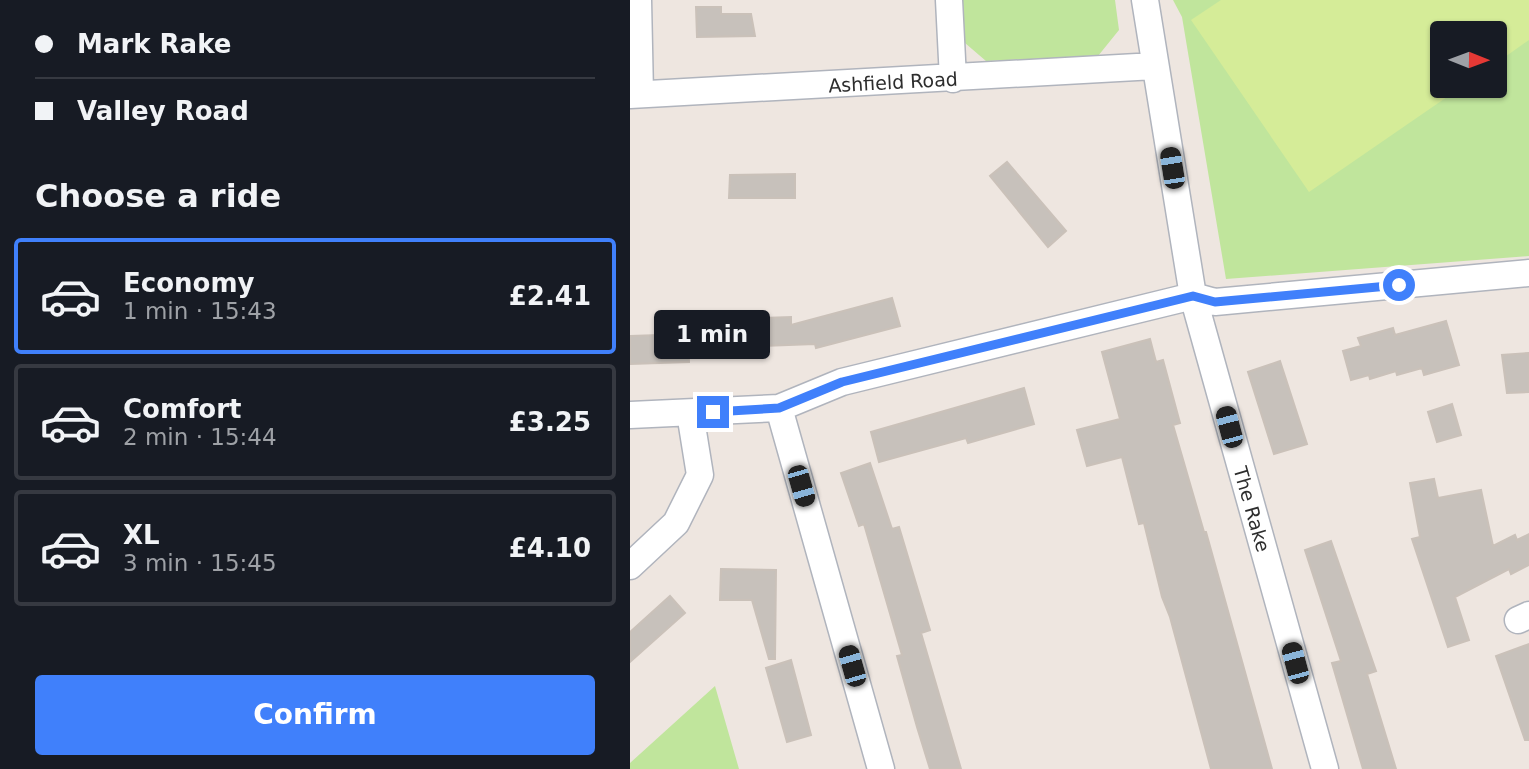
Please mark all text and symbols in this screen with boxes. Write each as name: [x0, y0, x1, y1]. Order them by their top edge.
north arrow: [1430, 21, 1507, 98]
map controls: [1430, 21, 1507, 98]
text: Mark Rake: [77, 29, 231, 59]
street label: Ashfield Road: [828, 68, 958, 96]
text: Valley Road: [77, 96, 249, 126]
car: [1159, 146, 1186, 190]
text: Choose a ride: [35, 177, 281, 215]
icon: car: [39, 265, 102, 328]
text: Economy: [123, 268, 254, 298]
route start: [1383, 269, 1415, 301]
text: £2.41: [509, 281, 591, 311]
text: 1 min · 15:43: [123, 298, 277, 324]
callout: 1 min: [655, 310, 771, 360]
text: 1 min: [676, 321, 748, 347]
icon: car: [39, 391, 102, 454]
text: Comfort: [123, 394, 241, 424]
route end: [697, 396, 729, 428]
car: [1214, 404, 1245, 450]
text: £3.25: [509, 407, 591, 437]
text: 2 min · 15:44: [123, 424, 277, 450]
car: [786, 463, 817, 509]
street label: The Rake: [1229, 463, 1275, 554]
icon: car: [39, 517, 102, 580]
text: XL: [123, 520, 160, 550]
text: £4.10: [509, 533, 591, 563]
text: 3 min · 15:45: [123, 550, 277, 576]
car: [1280, 640, 1311, 686]
car: [837, 643, 868, 689]
button: Confirm: [35, 675, 595, 755]

